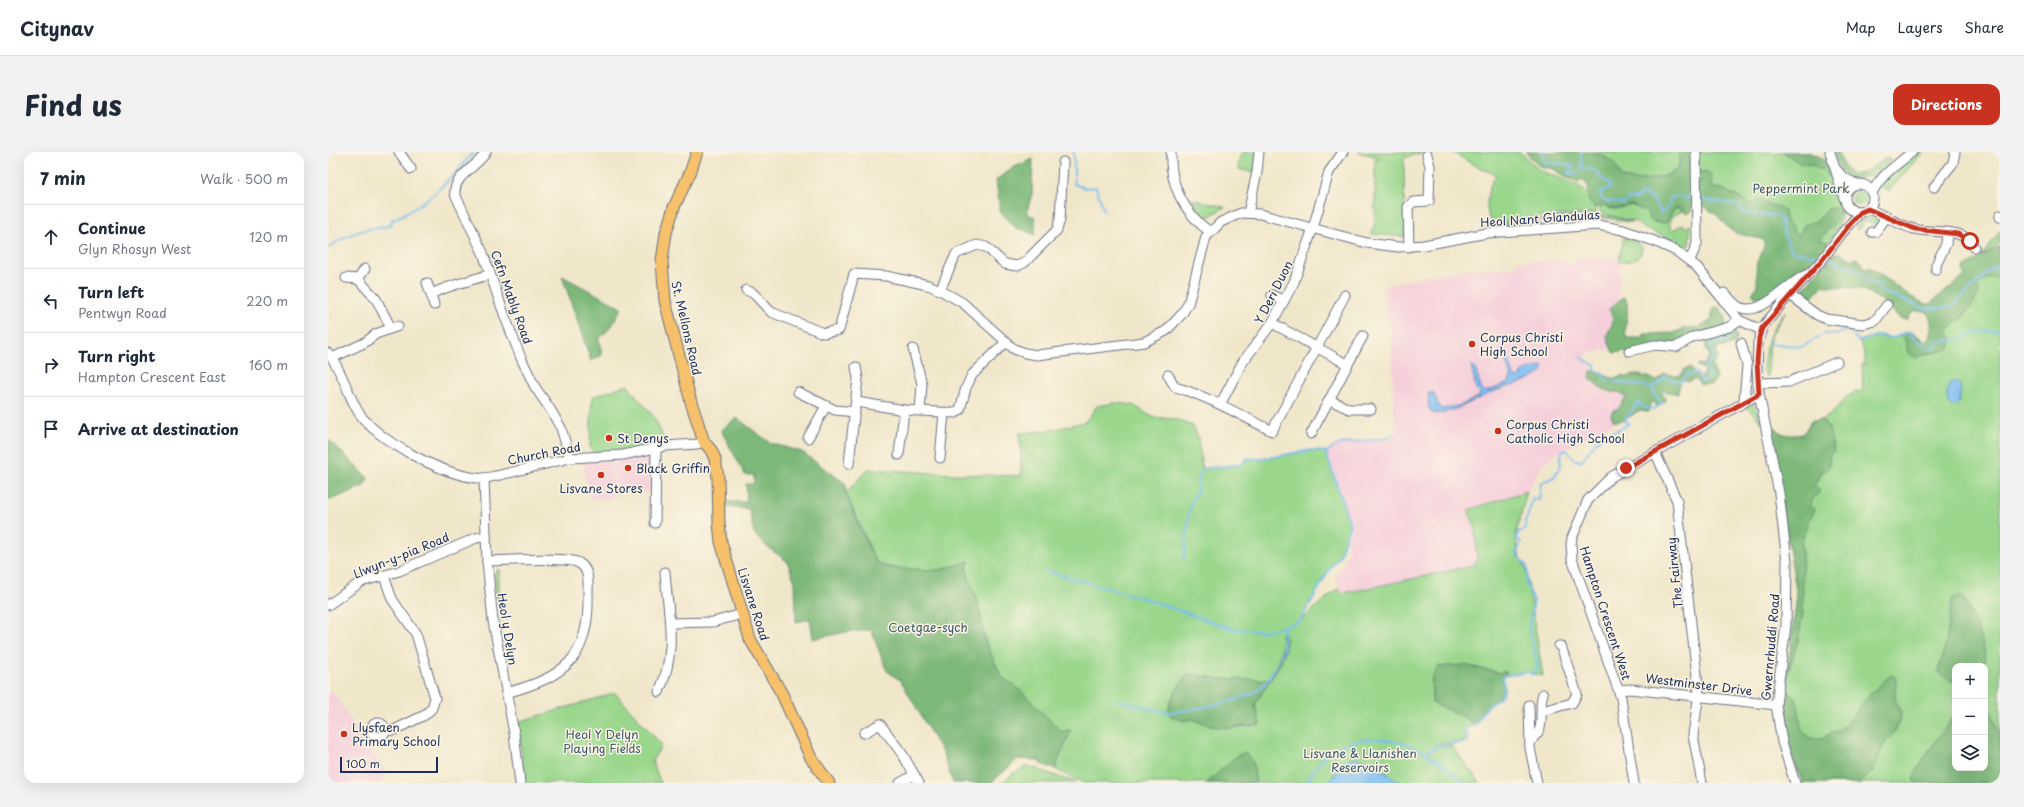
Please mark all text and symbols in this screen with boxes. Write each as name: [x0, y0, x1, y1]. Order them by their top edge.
text: Citynav: [20, 14, 94, 42]
text: Map: [1846, 17, 1876, 38]
text: Layers: [1898, 17, 1943, 38]
text: Share: [1965, 17, 2004, 38]
text: Find us: [24, 83, 122, 126]
button: Directions: [1893, 84, 2000, 125]
text: 7 min: [40, 165, 86, 191]
text: Walk · 500 m: [200, 169, 288, 188]
park label: Peppermint Park: [1752, 179, 1850, 197]
street label: Heol Nant Glandulas: [1480, 205, 1601, 231]
text: Continue: [78, 216, 146, 239]
icon: ahead: [40, 226, 62, 248]
text: 120 m: [249, 227, 288, 246]
route start: [1961, 232, 1979, 250]
text: Glyn Rhosyn West: [78, 239, 191, 258]
street label: Cefn Mably Road: [487, 248, 537, 346]
street label: Y Deri Duon: [1249, 257, 1297, 327]
street label: St. Mellons Road: [667, 279, 707, 377]
text: Turn left: [78, 280, 144, 303]
icon: left: [40, 290, 62, 312]
text: 220 m: [246, 291, 288, 310]
text: Pentwyn Road: [78, 303, 167, 322]
place label: Corpus Christi High School: [1480, 328, 1563, 360]
marker: Corpus Christi High School: [1467, 339, 1477, 349]
text: Turn right: [78, 344, 155, 367]
icon: right: [40, 354, 62, 376]
text: 160 m: [249, 355, 288, 374]
text: Hampton Crescent East: [78, 367, 226, 386]
place label: Corpus Christi Catholic High School: [1506, 415, 1625, 447]
text: Arrive at destination: [78, 417, 239, 440]
icon: arrive: [40, 418, 62, 440]
marker: Corpus Christi Catholic High School: [1493, 426, 1503, 436]
place label: St Denys: [617, 429, 669, 447]
marker: St Denys: [604, 433, 614, 443]
street label: Church Road: [506, 437, 582, 469]
place label: Black Griffin: [636, 459, 710, 477]
route end: [1617, 459, 1635, 477]
marker: Black Griffin: [623, 463, 633, 473]
marker: Lisvane Stores: [596, 470, 606, 480]
place label: Lisvane Stores: [559, 479, 643, 497]
street label: Llwyn-y-pia Road: [350, 528, 452, 582]
street label: The Fairway: [1661, 537, 1687, 609]
street label: Hampton Crescent West: [1576, 544, 1636, 682]
street label: Lisvane Road: [734, 565, 774, 643]
street label: Heol y Delyn: [493, 592, 523, 666]
street label: Gwernrhuddi Road: [1756, 593, 1784, 701]
park label: Coetgae-sych: [888, 618, 968, 636]
map controls: [1952, 663, 1988, 771]
button: +: [1952, 663, 1988, 699]
street label: Westminster Drive: [1645, 669, 1754, 700]
button: −: [1952, 699, 1988, 735]
place label: Llysfaen Primary School: [352, 718, 440, 750]
park label: Heol Y Delyn Playing Fields: [563, 725, 641, 757]
marker: Llysfaen Primary School: [339, 729, 349, 739]
button: layers: [1952, 735, 1988, 771]
park label: Lisvane & Llanishen Reservoirs: [1303, 744, 1417, 776]
scale bar: [340, 755, 438, 774]
text: 100 m: [346, 755, 380, 772]

